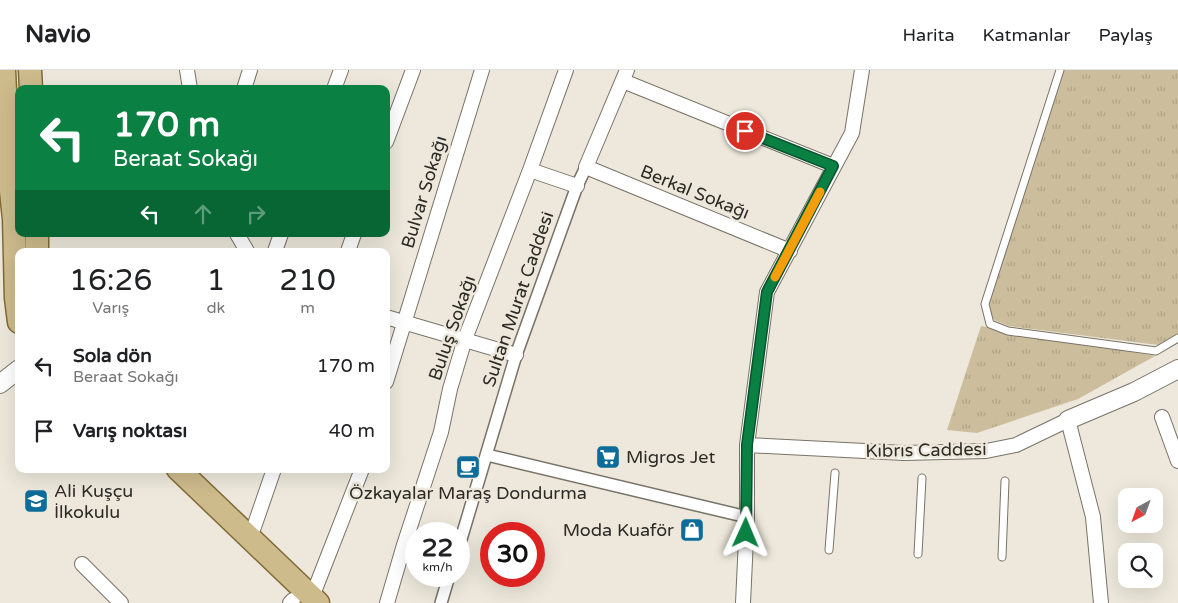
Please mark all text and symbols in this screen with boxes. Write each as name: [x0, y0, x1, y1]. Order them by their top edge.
text: Navio: [25, 20, 91, 49]
text: Harita: [902, 24, 955, 46]
text: Katmanlar: [983, 24, 1071, 46]
text: Paylaş: [1099, 24, 1153, 46]
text: 170 m: [113, 104, 220, 146]
icon: left: [30, 105, 95, 170]
pin: [724, 110, 766, 152]
icon: arrive: [731, 117, 759, 145]
street label: Bulvar Sokağı: [396, 133, 452, 251]
text: Beraat Sokağı: [113, 146, 258, 172]
street label: Berkal Sokağı: [637, 160, 753, 224]
icon: left: [136, 200, 164, 228]
icon: ahead: [189, 200, 217, 228]
icon: right: [242, 200, 270, 228]
street label: Sultan Murat Caddesi: [478, 208, 558, 390]
text: 16:26: [69, 262, 152, 299]
text: 1: [206, 262, 225, 299]
text: 210: [279, 262, 336, 299]
street label: Buluş Sokağı: [424, 273, 480, 383]
text: Varış: [92, 298, 129, 318]
text: dk: [206, 298, 225, 318]
text: m: [300, 298, 315, 318]
text: Sola dön: [73, 345, 152, 367]
icon: left: [30, 352, 58, 380]
text: 170 m: [317, 355, 375, 377]
text: Beraat Sokağı: [73, 367, 178, 387]
icon: arrive: [30, 417, 58, 445]
text: Varış noktası: [73, 420, 187, 442]
text: 40 m: [329, 420, 375, 442]
street label: Kıbrıs Caddesi: [865, 438, 987, 462]
supermarket icon: Migros Jet: [595, 444, 621, 470]
place label: Migros Jet: [626, 446, 716, 468]
cafe icon: Özkayalar Maraş Dondurma: [455, 454, 481, 480]
place label: Ali Kuşçu İlkokulu: [54, 480, 133, 523]
place label: Özkayalar Maraş Dondurma: [349, 482, 587, 504]
school or university icon: Ali Kuşçu İlkokulu: [23, 488, 49, 514]
north arrow: [1118, 488, 1162, 532]
map controls: [1118, 488, 1163, 588]
position arrow: [719, 506, 771, 558]
shop icon: Moda Kuaför: [679, 517, 705, 543]
place label: Moda Kuaför: [563, 519, 674, 541]
speed limit sign: 30: [480, 522, 545, 587]
text: 22: [422, 533, 453, 563]
button: search: [1118, 543, 1163, 588]
text: km/h: [422, 560, 453, 574]

